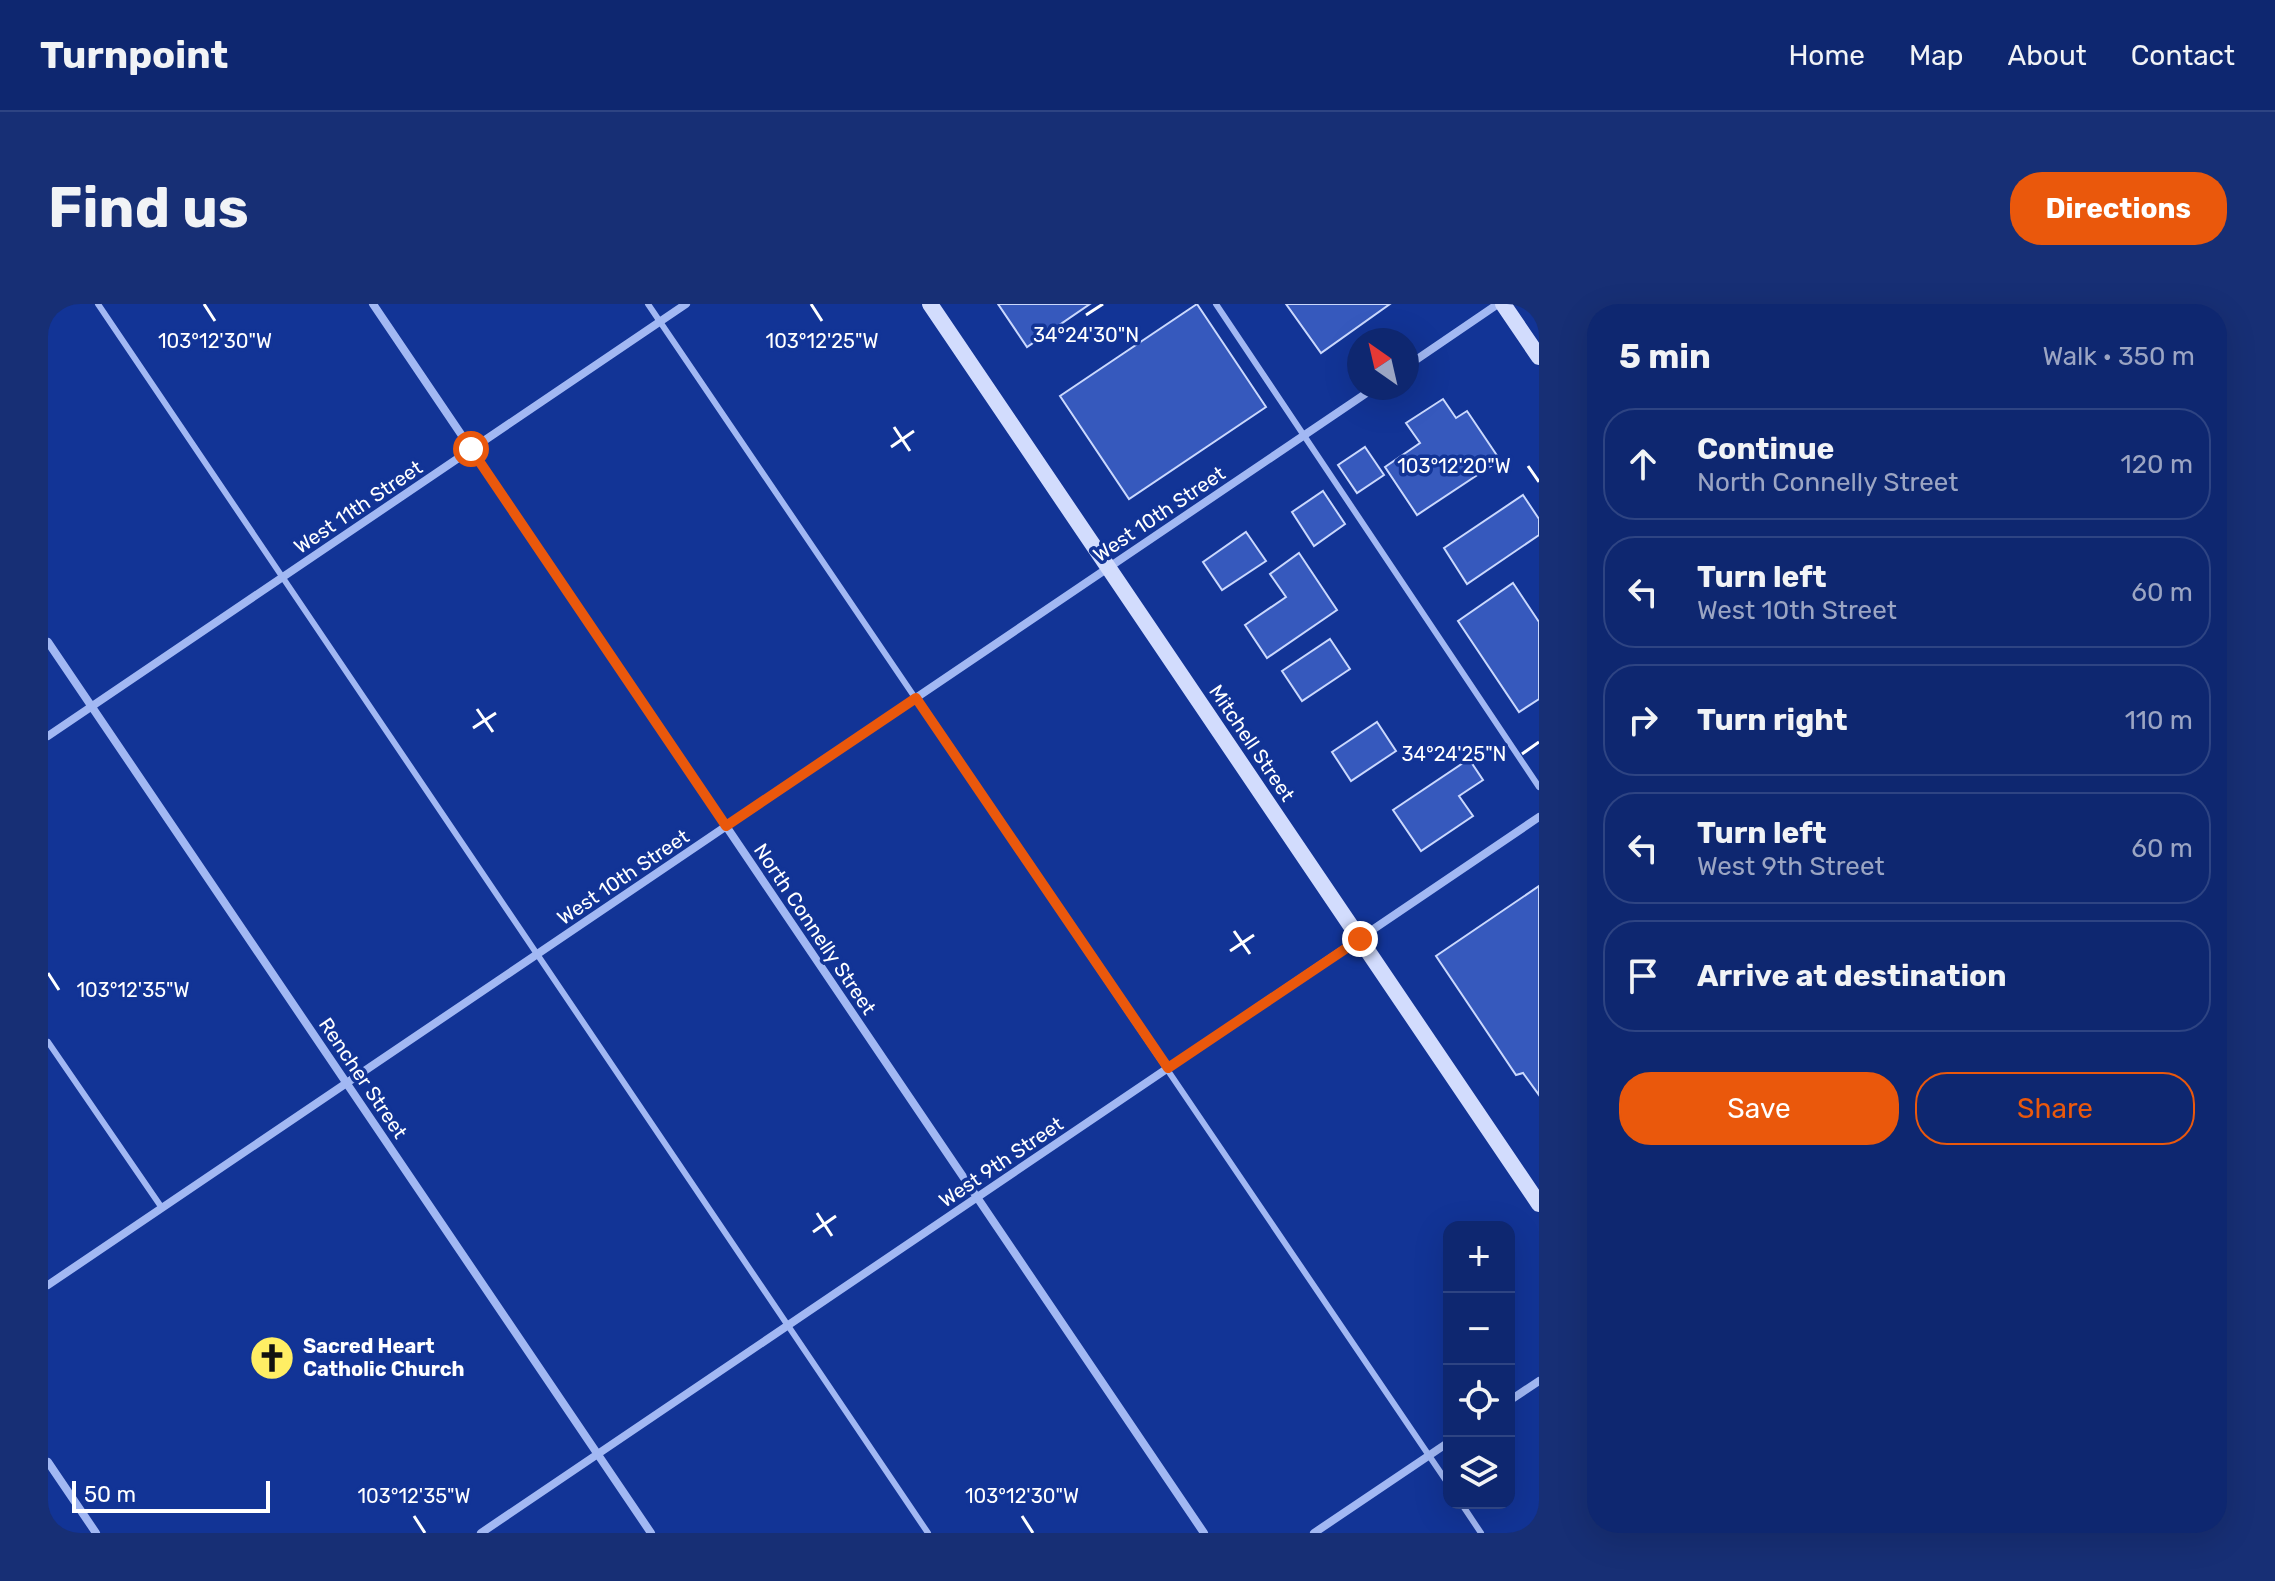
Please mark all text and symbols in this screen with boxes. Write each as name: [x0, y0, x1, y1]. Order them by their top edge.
text: Turnpoint: [40, 32, 228, 78]
text: Home: [1788, 39, 1865, 72]
text: Map: [1909, 39, 1963, 72]
text: About: [2007, 39, 2087, 72]
text: Contact: [2131, 39, 2235, 72]
button: Directions: [2010, 172, 2227, 245]
text: Find us: [48, 175, 249, 241]
text: 34°24'30"N: [1033, 323, 1139, 347]
north arrow: [1347, 328, 1419, 400]
text: 103°12'30"W: [158, 329, 272, 353]
text: 103°12'25"W: [766, 329, 878, 353]
text: 5 min: [1619, 336, 1711, 377]
text: Walk · 350 m: [2043, 341, 2195, 372]
route start: [453, 431, 489, 467]
text: Continue: [1697, 431, 1834, 467]
icon: ahead: [1621, 442, 1665, 486]
text: 120 m: [2121, 449, 2193, 480]
text: 103°12'20"W: [1397, 454, 1511, 478]
street label: West 11th Street: [289, 455, 427, 559]
street label: West 10th Street: [1089, 461, 1230, 567]
text: North Connelly Street: [1697, 467, 1958, 498]
text: Turn left: [1697, 559, 1827, 595]
icon: left: [1621, 570, 1665, 614]
text: 60 m: [2131, 577, 2193, 608]
text: West 10th Street: [1697, 595, 1897, 626]
street label: Mitchell Street: [1204, 680, 1300, 806]
icon: right: [1621, 698, 1665, 742]
text: Turn right: [1697, 702, 1848, 738]
text: 110 m: [2125, 705, 2193, 736]
text: 34°24'25"N: [1401, 742, 1507, 766]
text: Turn left: [1697, 815, 1827, 851]
street label: West 10th Street: [553, 824, 694, 930]
icon: left: [1621, 826, 1665, 870]
text: 60 m: [2131, 833, 2193, 864]
street label: North Connelly Street: [749, 839, 881, 1019]
text: West 9th Street: [1697, 851, 1885, 882]
route end: [1342, 921, 1378, 957]
icon: arrive: [1621, 954, 1665, 998]
text: Arrive at destination: [1697, 958, 2007, 994]
text: 103°12'35"W: [76, 978, 190, 1002]
street label: Rencher Street: [314, 1013, 412, 1143]
button: Save: [1619, 1072, 1899, 1145]
button: Share: [1915, 1072, 2195, 1145]
street label: West 9th Street: [934, 1112, 1068, 1212]
map controls: [1443, 1221, 1515, 1509]
button: +: [1443, 1221, 1515, 1293]
button: −: [1443, 1293, 1515, 1365]
church icon: Sacred Heart Catholic Church: [248, 1334, 296, 1382]
place label: Sacred Heart Catholic Church: [303, 1334, 464, 1381]
button: locate: [1443, 1365, 1515, 1437]
button: layers: [1443, 1437, 1515, 1509]
scale bar: [72, 1477, 270, 1513]
text: 50 m: [84, 1481, 136, 1508]
text: 103°12'35"W: [357, 1484, 471, 1508]
text: 103°12'30"W: [965, 1484, 1079, 1508]

